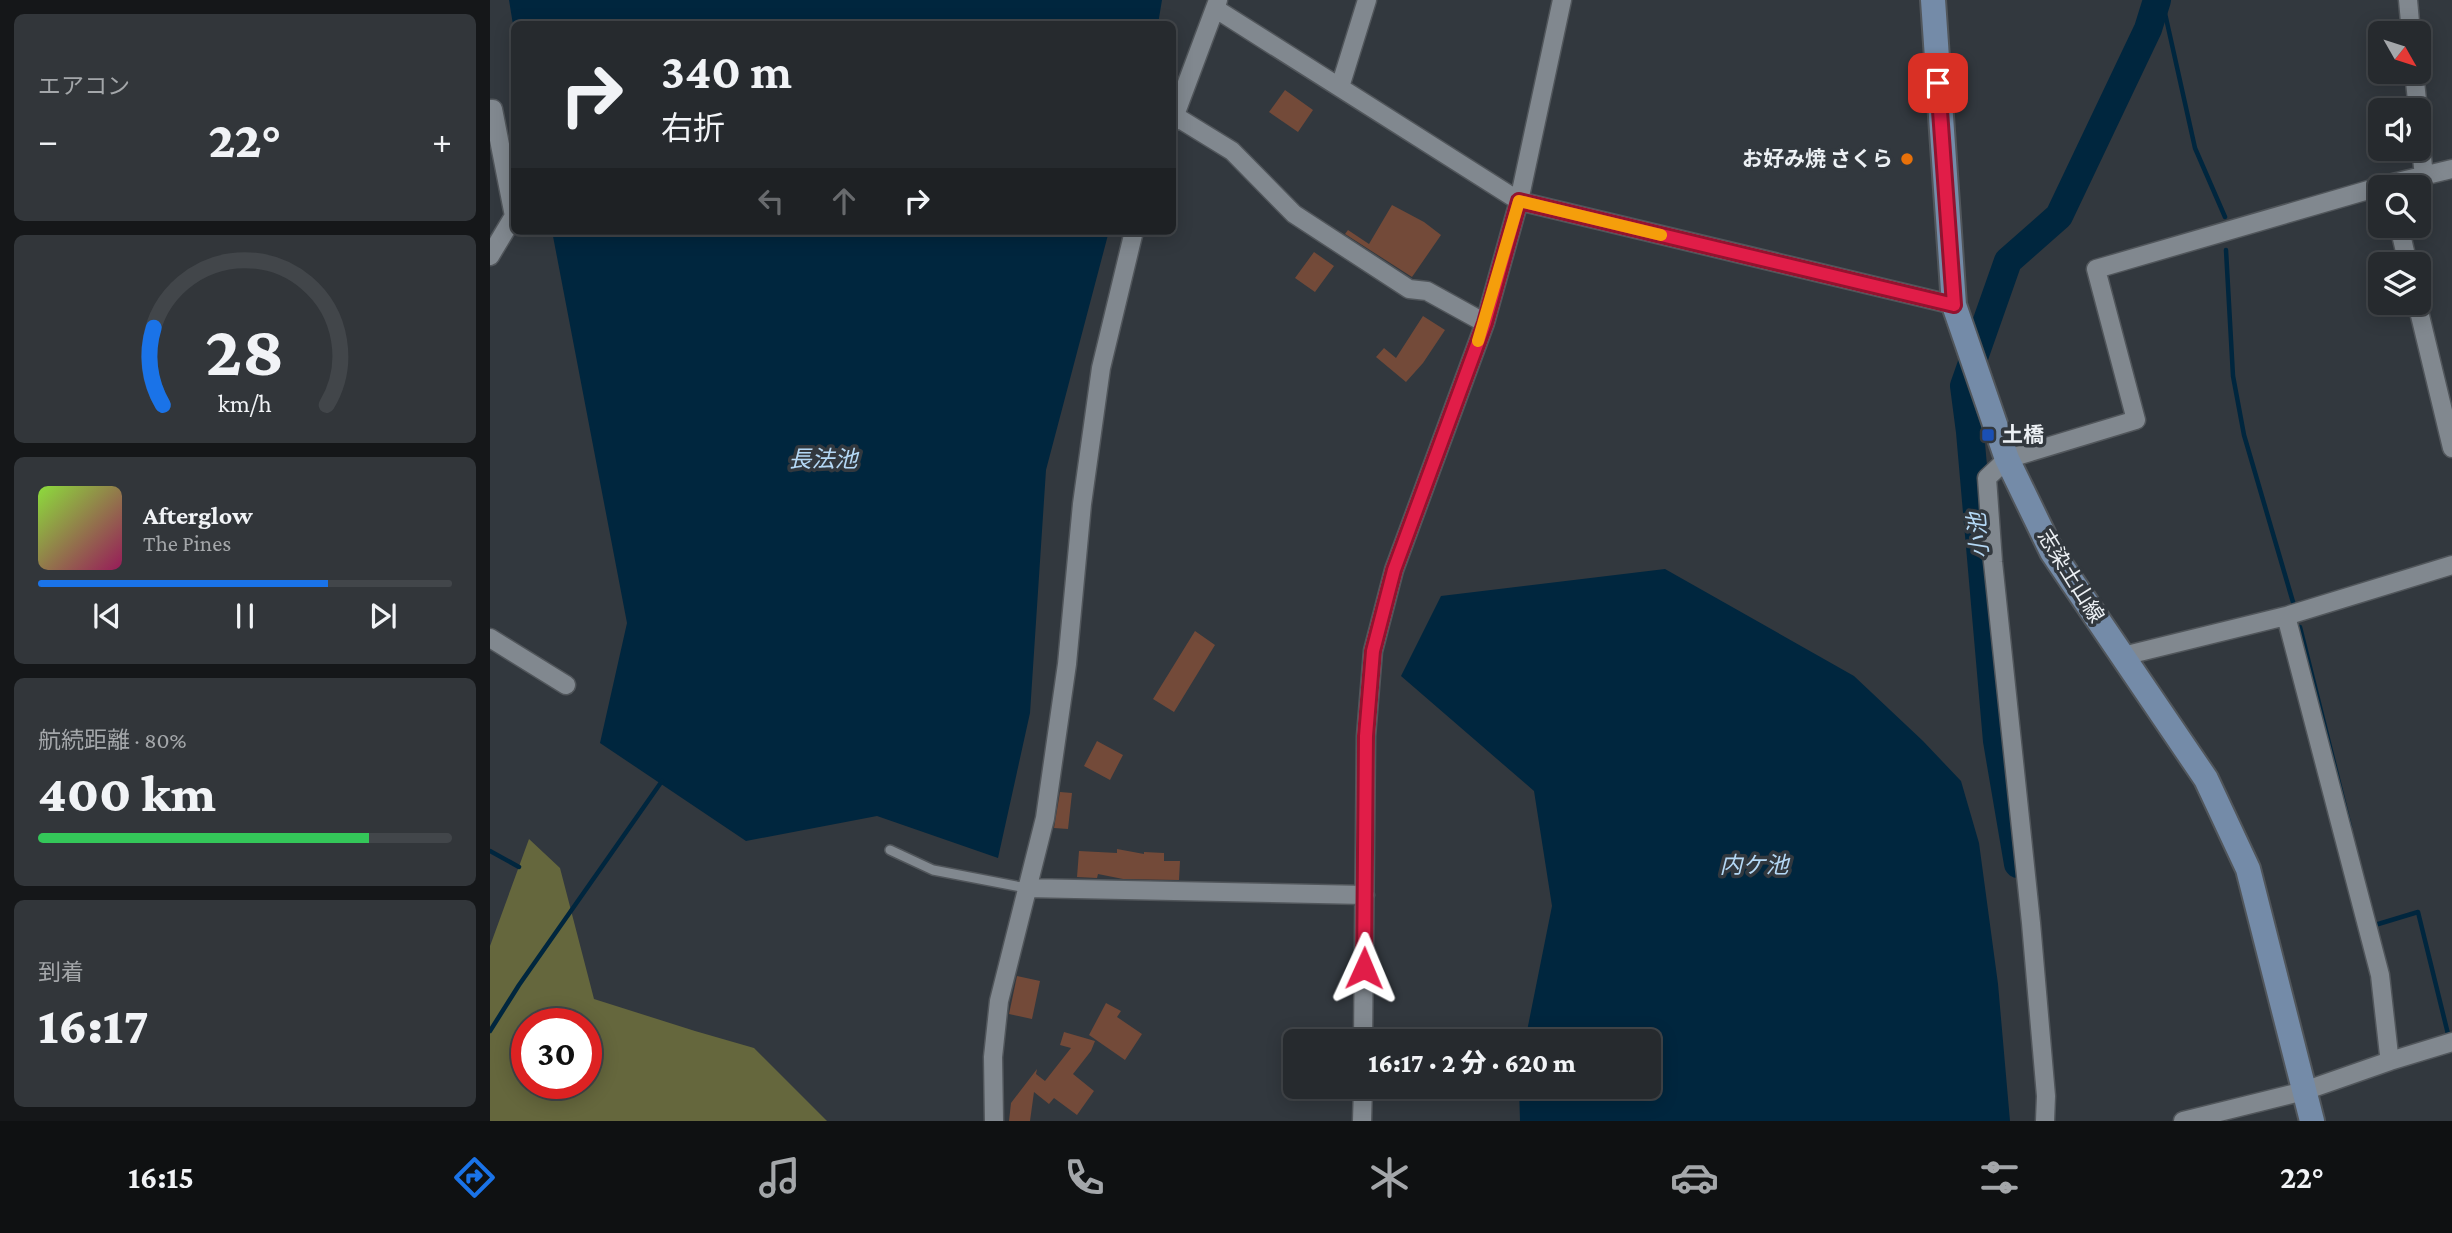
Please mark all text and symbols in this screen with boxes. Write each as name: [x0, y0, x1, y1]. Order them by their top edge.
north arrow: [2368, 21, 2431, 84]
map controls: [2368, 21, 2431, 315]
text: 340 m: [661, 44, 792, 99]
icon: right: [546, 49, 637, 140]
pin: [1908, 53, 1968, 113]
icon: arrive: [1919, 64, 1957, 102]
text: エアコン: [38, 73, 130, 99]
button: sound: [2368, 98, 2431, 161]
text: 22°: [208, 110, 282, 168]
text: 右折: [661, 110, 725, 146]
text: −: [38, 119, 58, 161]
text: +: [432, 119, 452, 161]
place label: お好み焼 さくら: [1742, 147, 1893, 171]
marker: お好み焼 さくら: [1899, 151, 1915, 167]
button: search: [2368, 175, 2431, 238]
icon: left: [752, 182, 790, 220]
icon: ahead: [825, 182, 863, 220]
icon: right: [898, 182, 936, 220]
button: layers: [2368, 252, 2431, 315]
text: 28: [205, 311, 285, 392]
text: km/h: [218, 390, 272, 417]
place label: 土橋: [2002, 423, 2044, 447]
marker: 土橋: [1980, 427, 1996, 443]
water label: 長法池: [789, 446, 860, 472]
text: Afterglow: [143, 501, 253, 530]
water label: 小池: [1963, 510, 1993, 560]
street label: 志染土山線: [2033, 525, 2109, 627]
text: The Pines: [143, 530, 231, 556]
icon: previous: [88, 597, 126, 635]
icon: pause: [226, 597, 264, 635]
icon: next: [364, 597, 402, 635]
text: 航続距離 · 80%: [38, 727, 187, 753]
text: 400 km: [38, 764, 216, 822]
water label: 内ケ池: [1720, 852, 1791, 878]
position arrow: [1327, 931, 1401, 1005]
text: 到着: [38, 959, 84, 985]
text: 16:17: [38, 996, 149, 1054]
speed limit sign: 30: [511, 1008, 602, 1099]
text: 16:17 · 2 分 · 620 m: [1368, 1049, 1576, 1078]
icon: directions: [450, 1153, 499, 1202]
icon: music: [755, 1153, 804, 1202]
icon: phone: [1060, 1153, 1109, 1202]
icon: climate: [1365, 1153, 1414, 1202]
icon: car: [1670, 1153, 1719, 1202]
icon: filters: [1975, 1153, 2024, 1202]
text: 16:15: [128, 1159, 194, 1195]
text: 22°: [2280, 1159, 2324, 1195]

